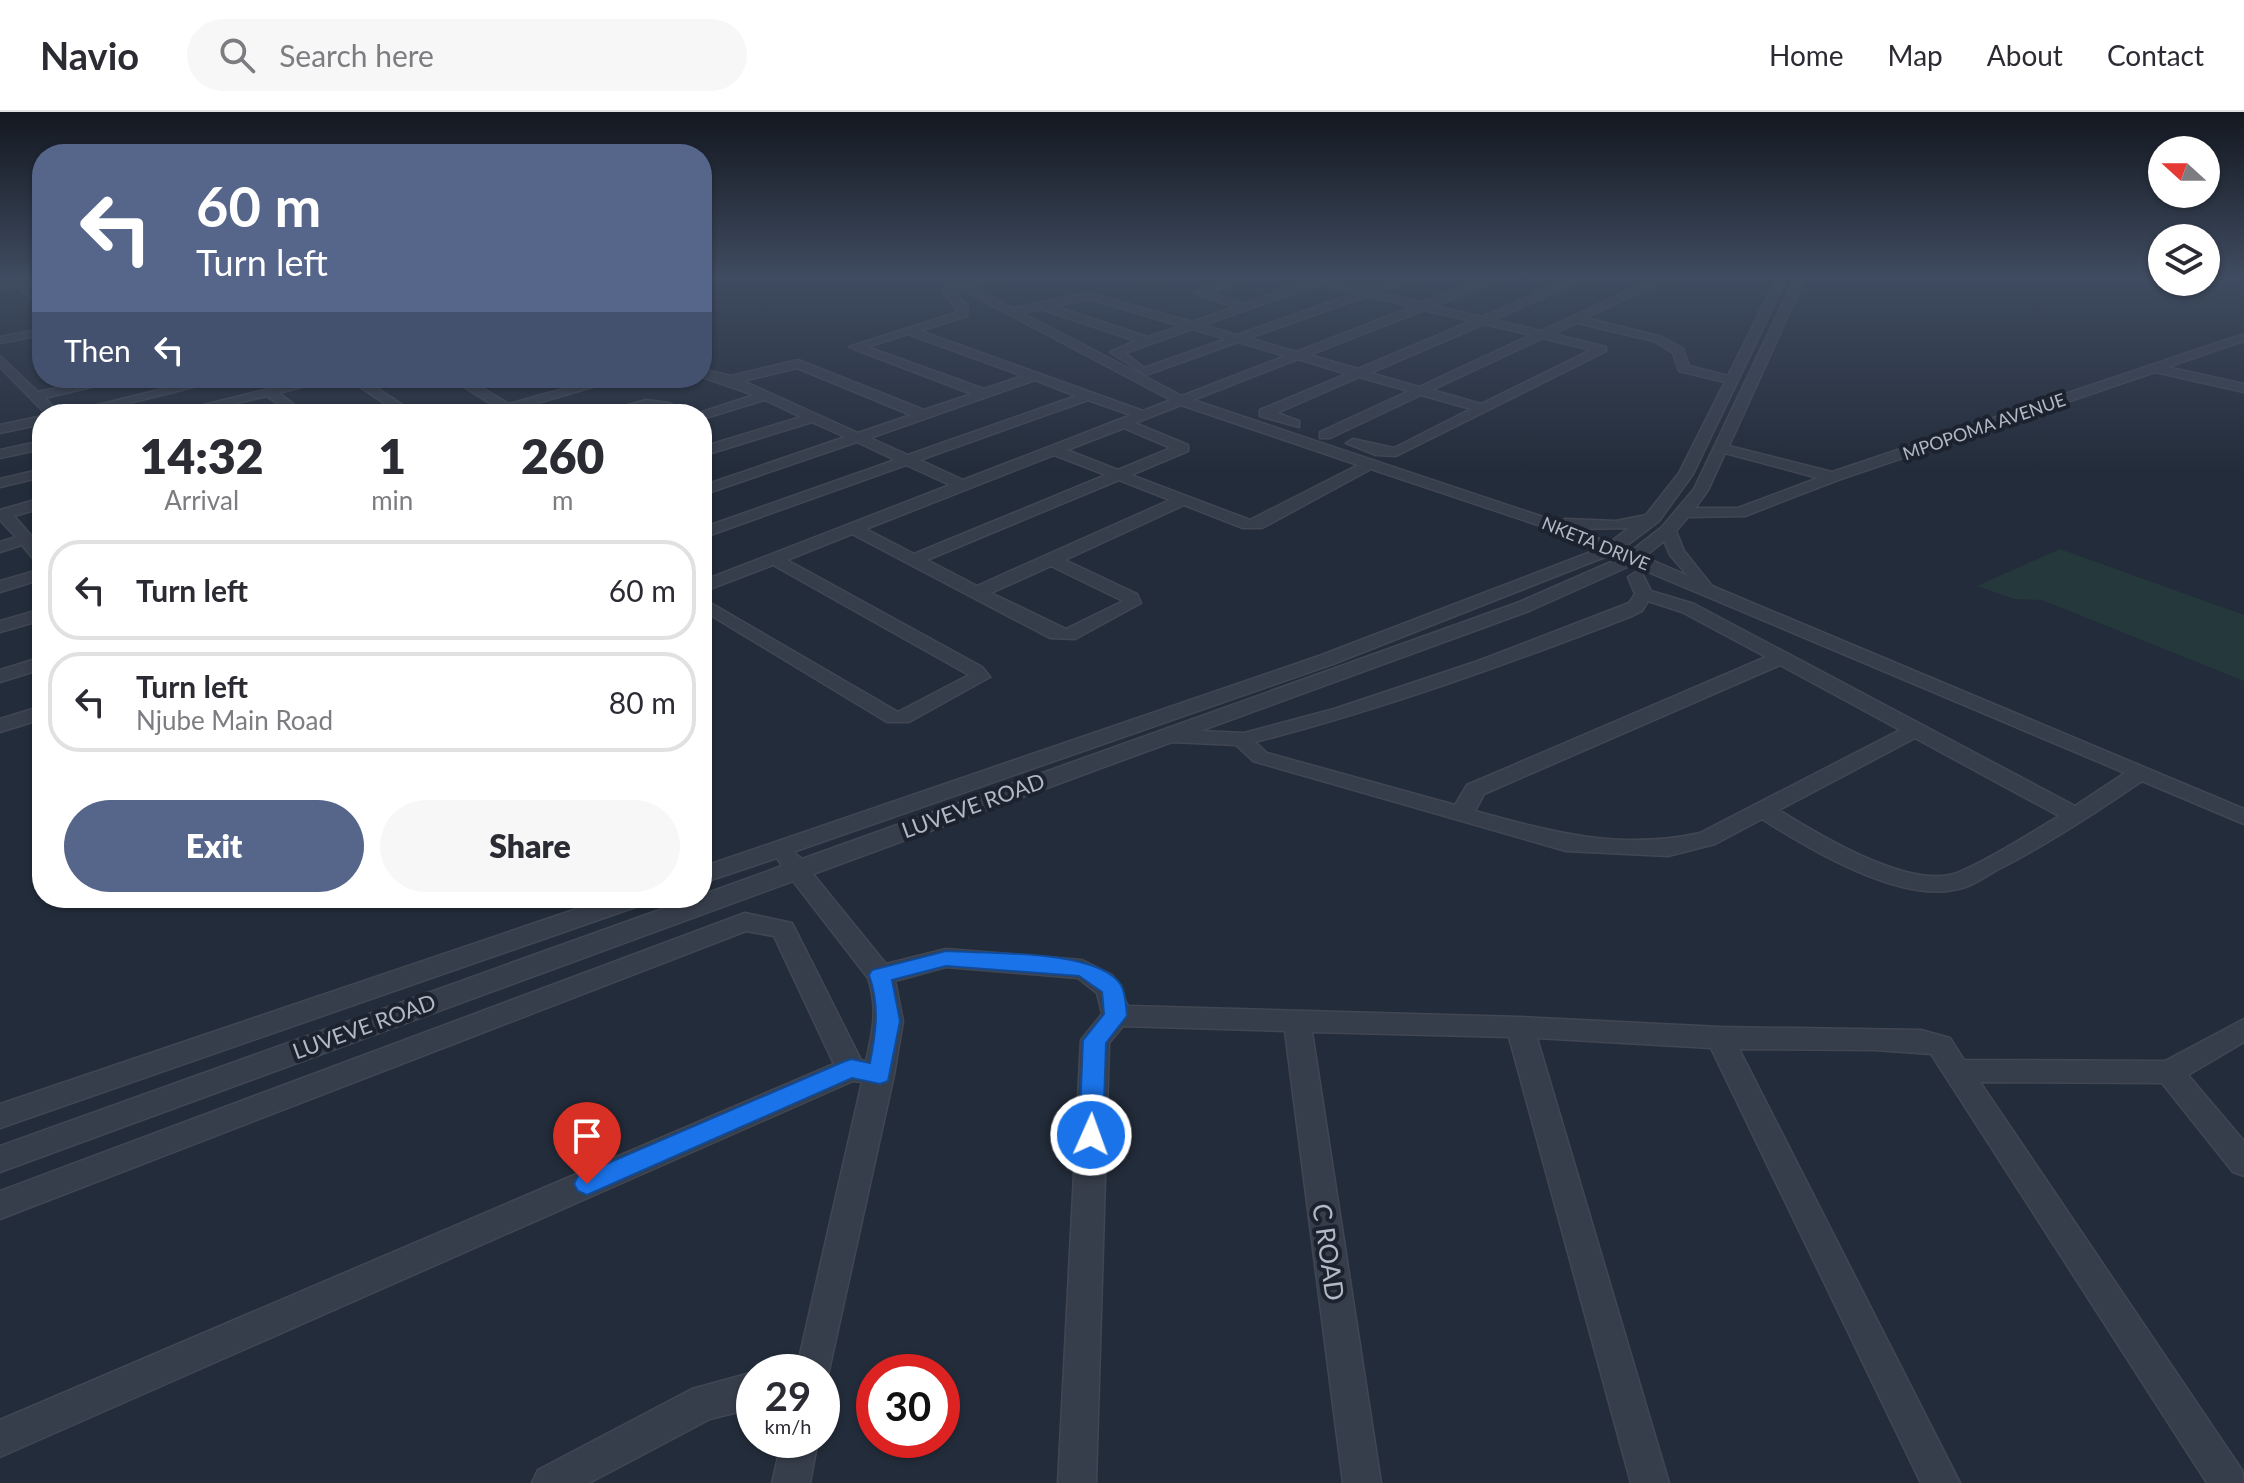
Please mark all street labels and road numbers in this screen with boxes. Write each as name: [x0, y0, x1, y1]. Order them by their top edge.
street label: MPOPOMA AVENUE: [1900, 388, 2068, 464]
street label: NKETA DRIVE: [1539, 511, 1653, 575]
street label: LUVEVE ROAD: [898, 767, 1048, 843]
street label: LUVEVE ROAD: [289, 988, 439, 1064]
street label: C ROAD: [1306, 1201, 1352, 1303]

